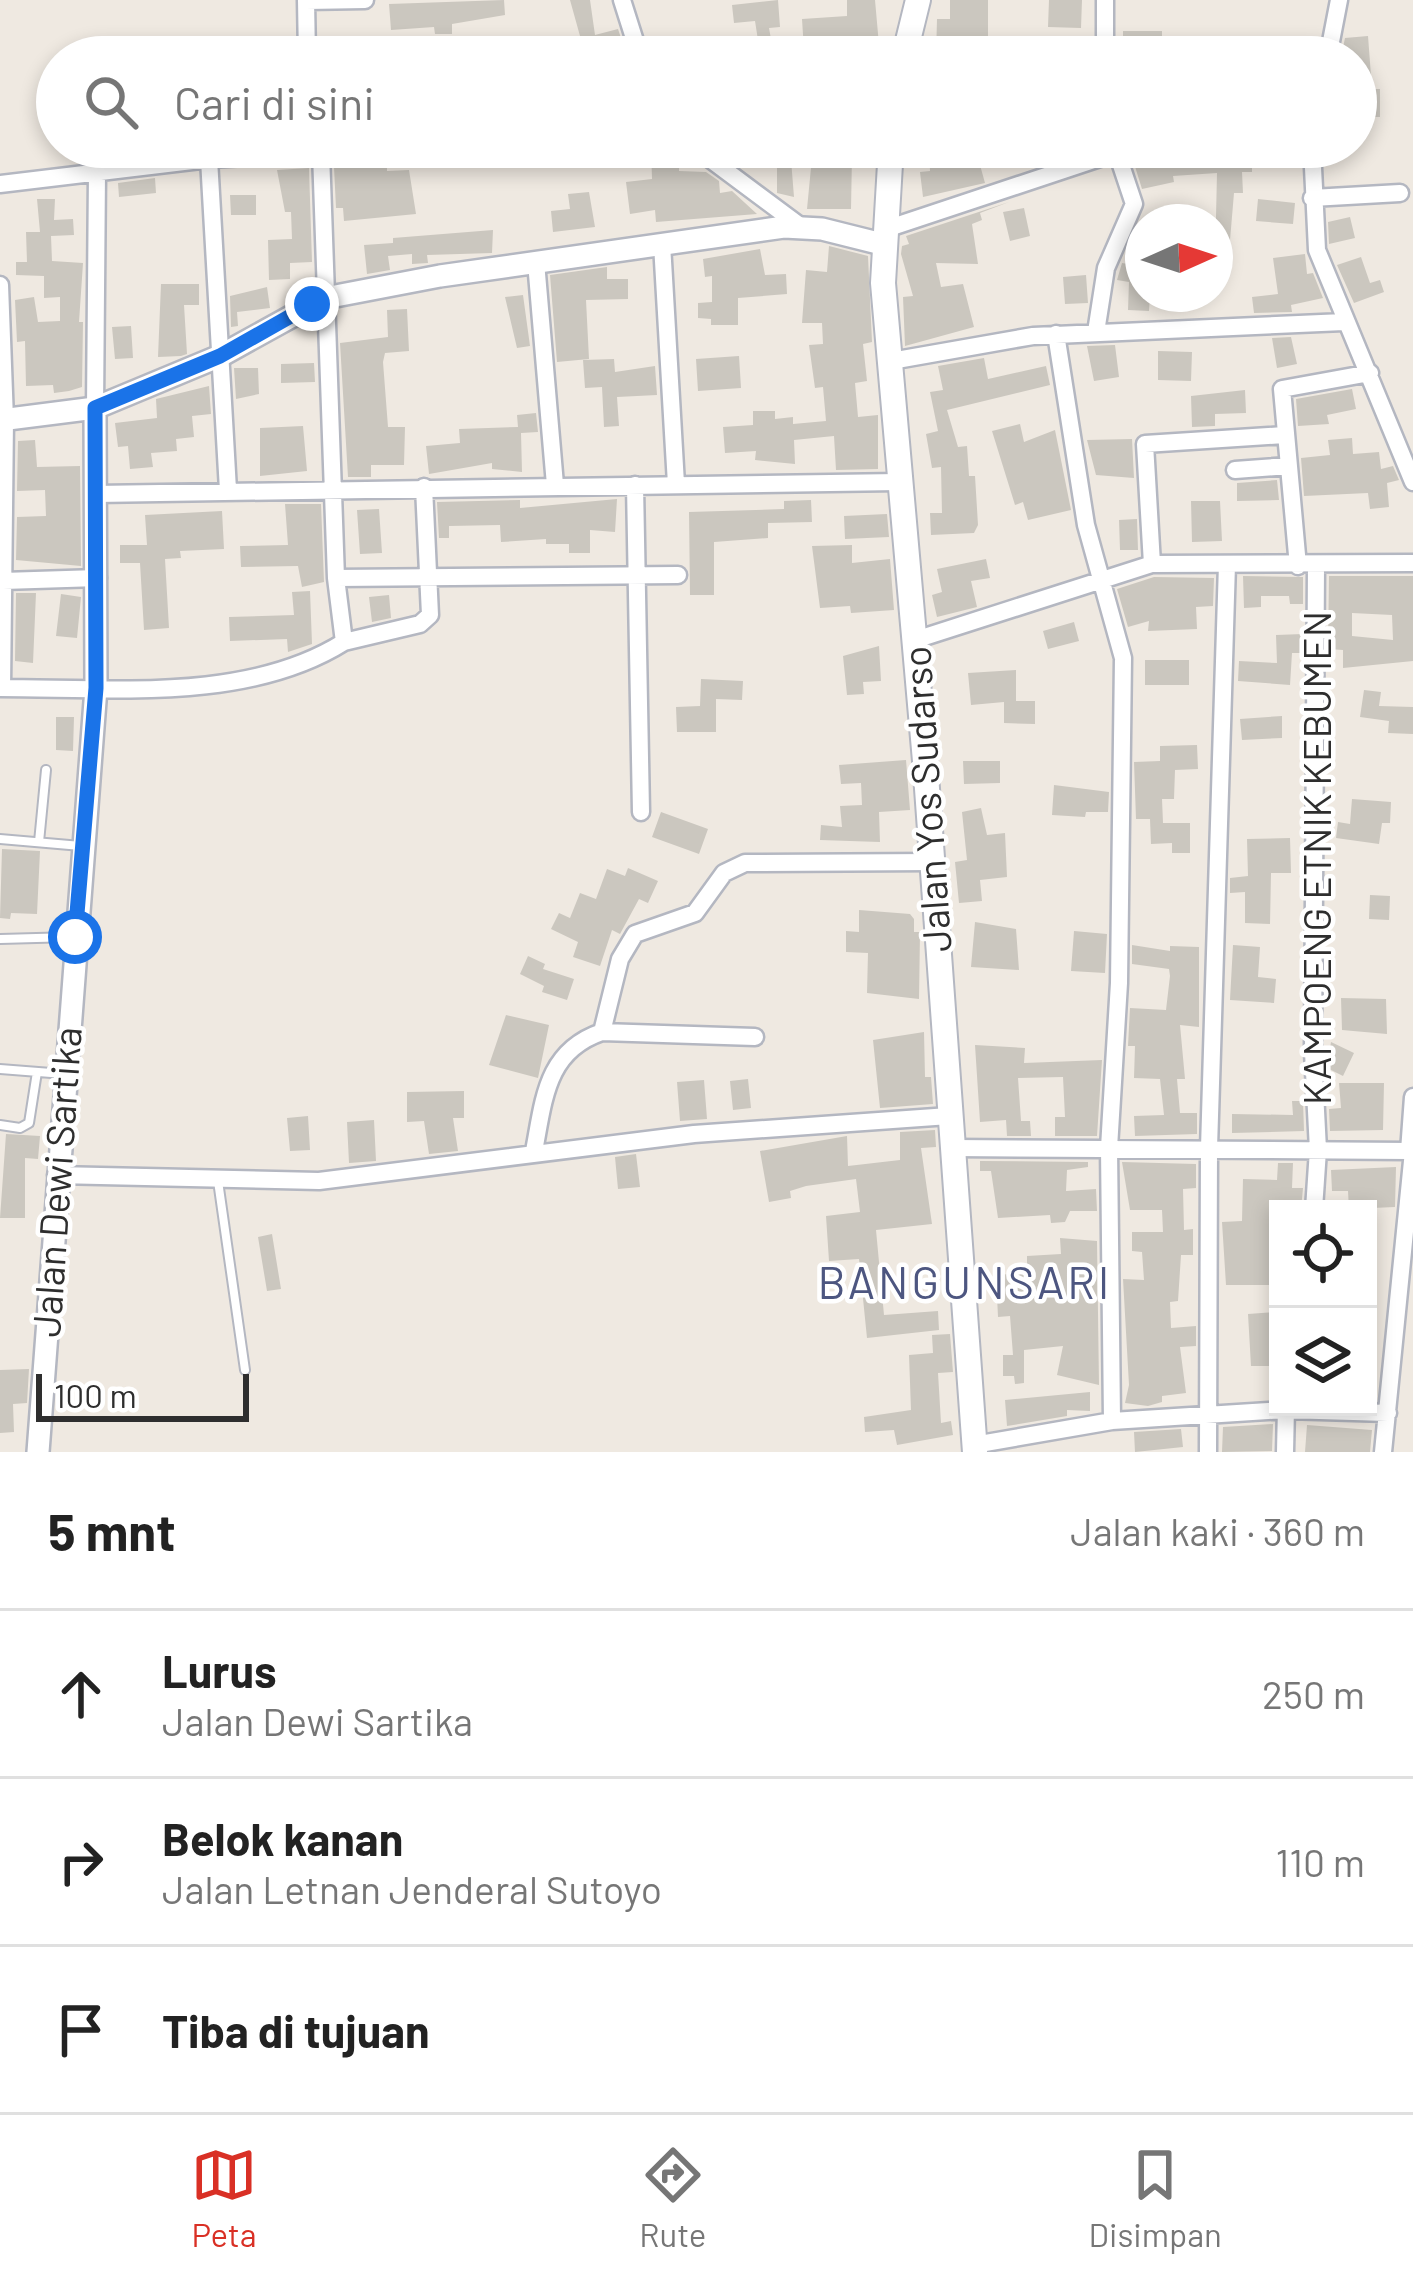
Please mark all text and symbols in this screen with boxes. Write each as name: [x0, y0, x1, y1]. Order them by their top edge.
search box: [36, 36, 1377, 168]
icon: search: [78, 69, 144, 135]
text: Cari di sini: [174, 75, 375, 129]
north arrow: [1125, 204, 1233, 312]
route end: [285, 277, 339, 331]
street label: KAMPOENG ETNIK KEBUMEN: [1292, 611, 1339, 1105]
street label: Jalan Yos Sudarso: [891, 645, 960, 954]
route start: [48, 910, 102, 964]
street label: Jalan Dewi Sartika: [21, 1025, 90, 1339]
map controls: [1269, 1200, 1377, 1416]
button: locate: [1269, 1200, 1377, 1308]
district label: BANGUNSARI: [818, 1254, 1112, 1308]
button: layers: [1269, 1308, 1377, 1416]
scale bar: [36, 1368, 249, 1421]
text: 100 m: [54, 1375, 137, 1415]
text: 5 mnt: [48, 1500, 176, 1561]
text: Jalan kaki · 360 m: [1070, 1507, 1365, 1554]
text: Lurus: [162, 1643, 277, 1697]
icon: ahead: [48, 1661, 114, 1727]
text: 250 m: [1262, 1670, 1365, 1717]
text: Jalan Dewi Sartika: [162, 1697, 473, 1744]
text: Belok kanan: [162, 1811, 403, 1865]
icon: right: [48, 1829, 114, 1895]
text: 110 m: [1275, 1838, 1365, 1885]
text: Jalan Letnan Jenderal Sutoyo: [162, 1865, 662, 1912]
icon: arrive: [48, 1997, 114, 2063]
text: Tiba di tujuan: [162, 2003, 430, 2057]
tab: Peta: [191, 2142, 257, 2254]
tab: Rute: [639, 2142, 706, 2254]
tab: Disimpan: [1089, 2142, 1222, 2254]

